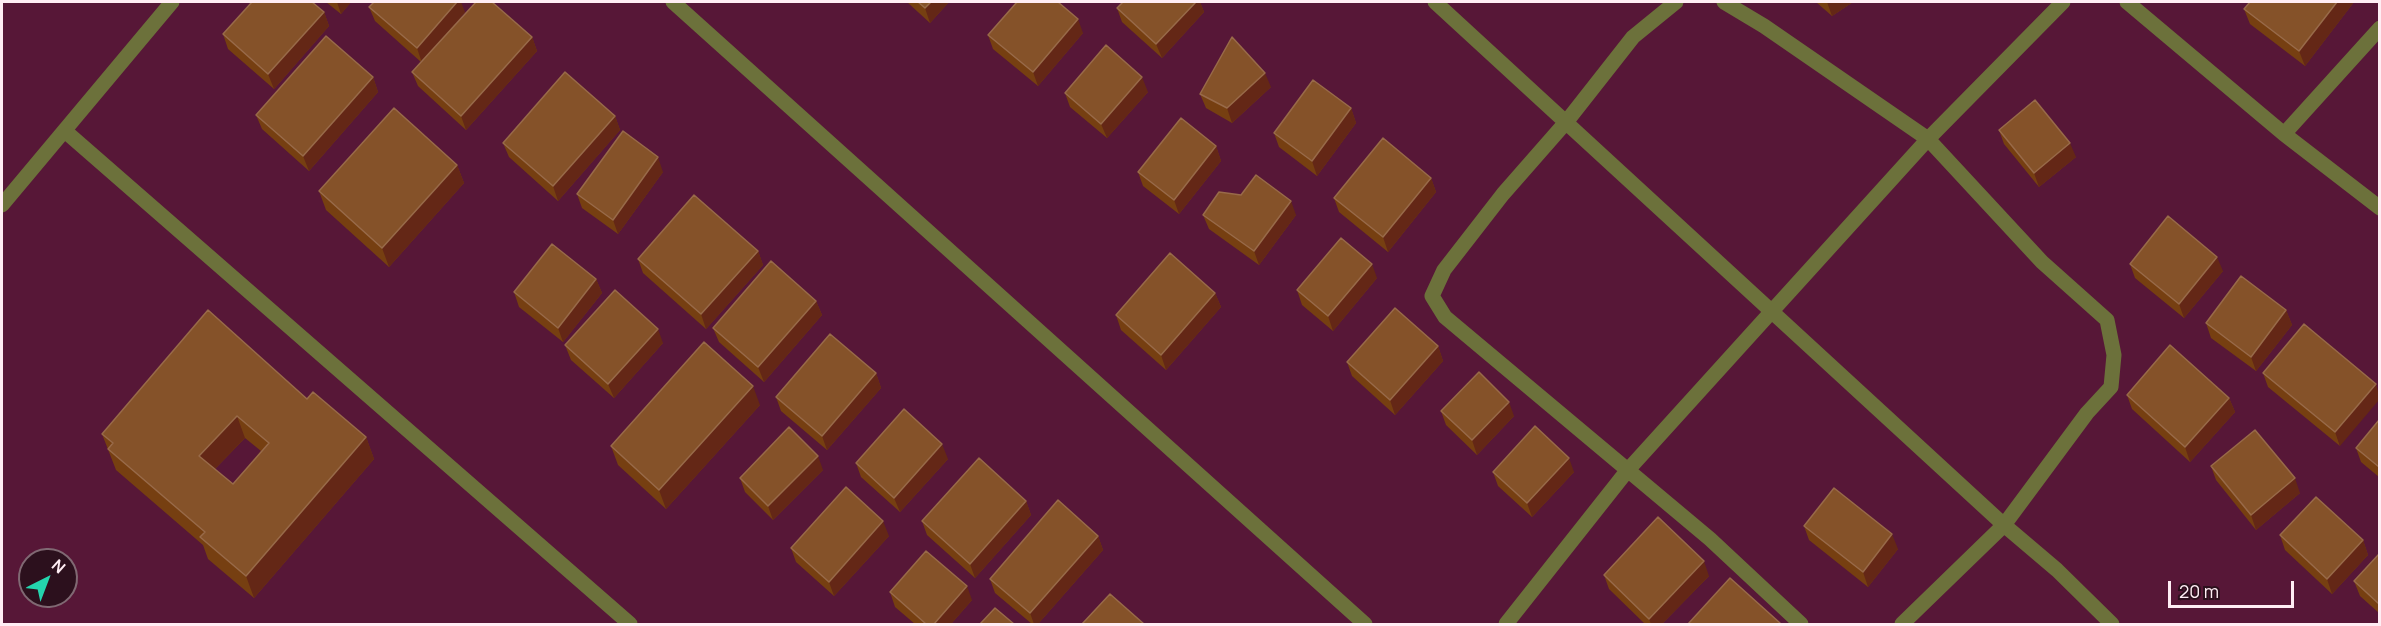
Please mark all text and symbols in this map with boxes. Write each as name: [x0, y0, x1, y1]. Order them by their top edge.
north arrow: [18, 548, 78, 608]
text: N: [47, 554, 70, 578]
scale bar: [2171, 569, 2297, 607]
text: 20 m: [2179, 579, 2219, 603]

